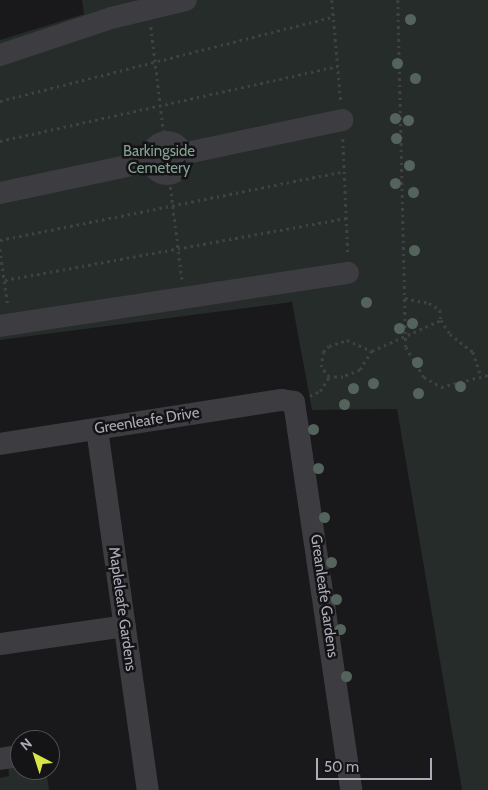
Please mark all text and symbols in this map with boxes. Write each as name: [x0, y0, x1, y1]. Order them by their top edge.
park label: Barkingside Cemetery: [123, 142, 195, 177]
street label: Greenleafe Drive: [93, 404, 201, 438]
street label: Greanleafe Gardens: [306, 533, 342, 659]
street label: Mapleleafe Gardens: [104, 546, 140, 672]
north arrow: [10, 730, 60, 780]
text: N: [16, 734, 36, 754]
scale bar: [318, 748, 434, 780]
text: 50 m: [324, 758, 359, 776]

